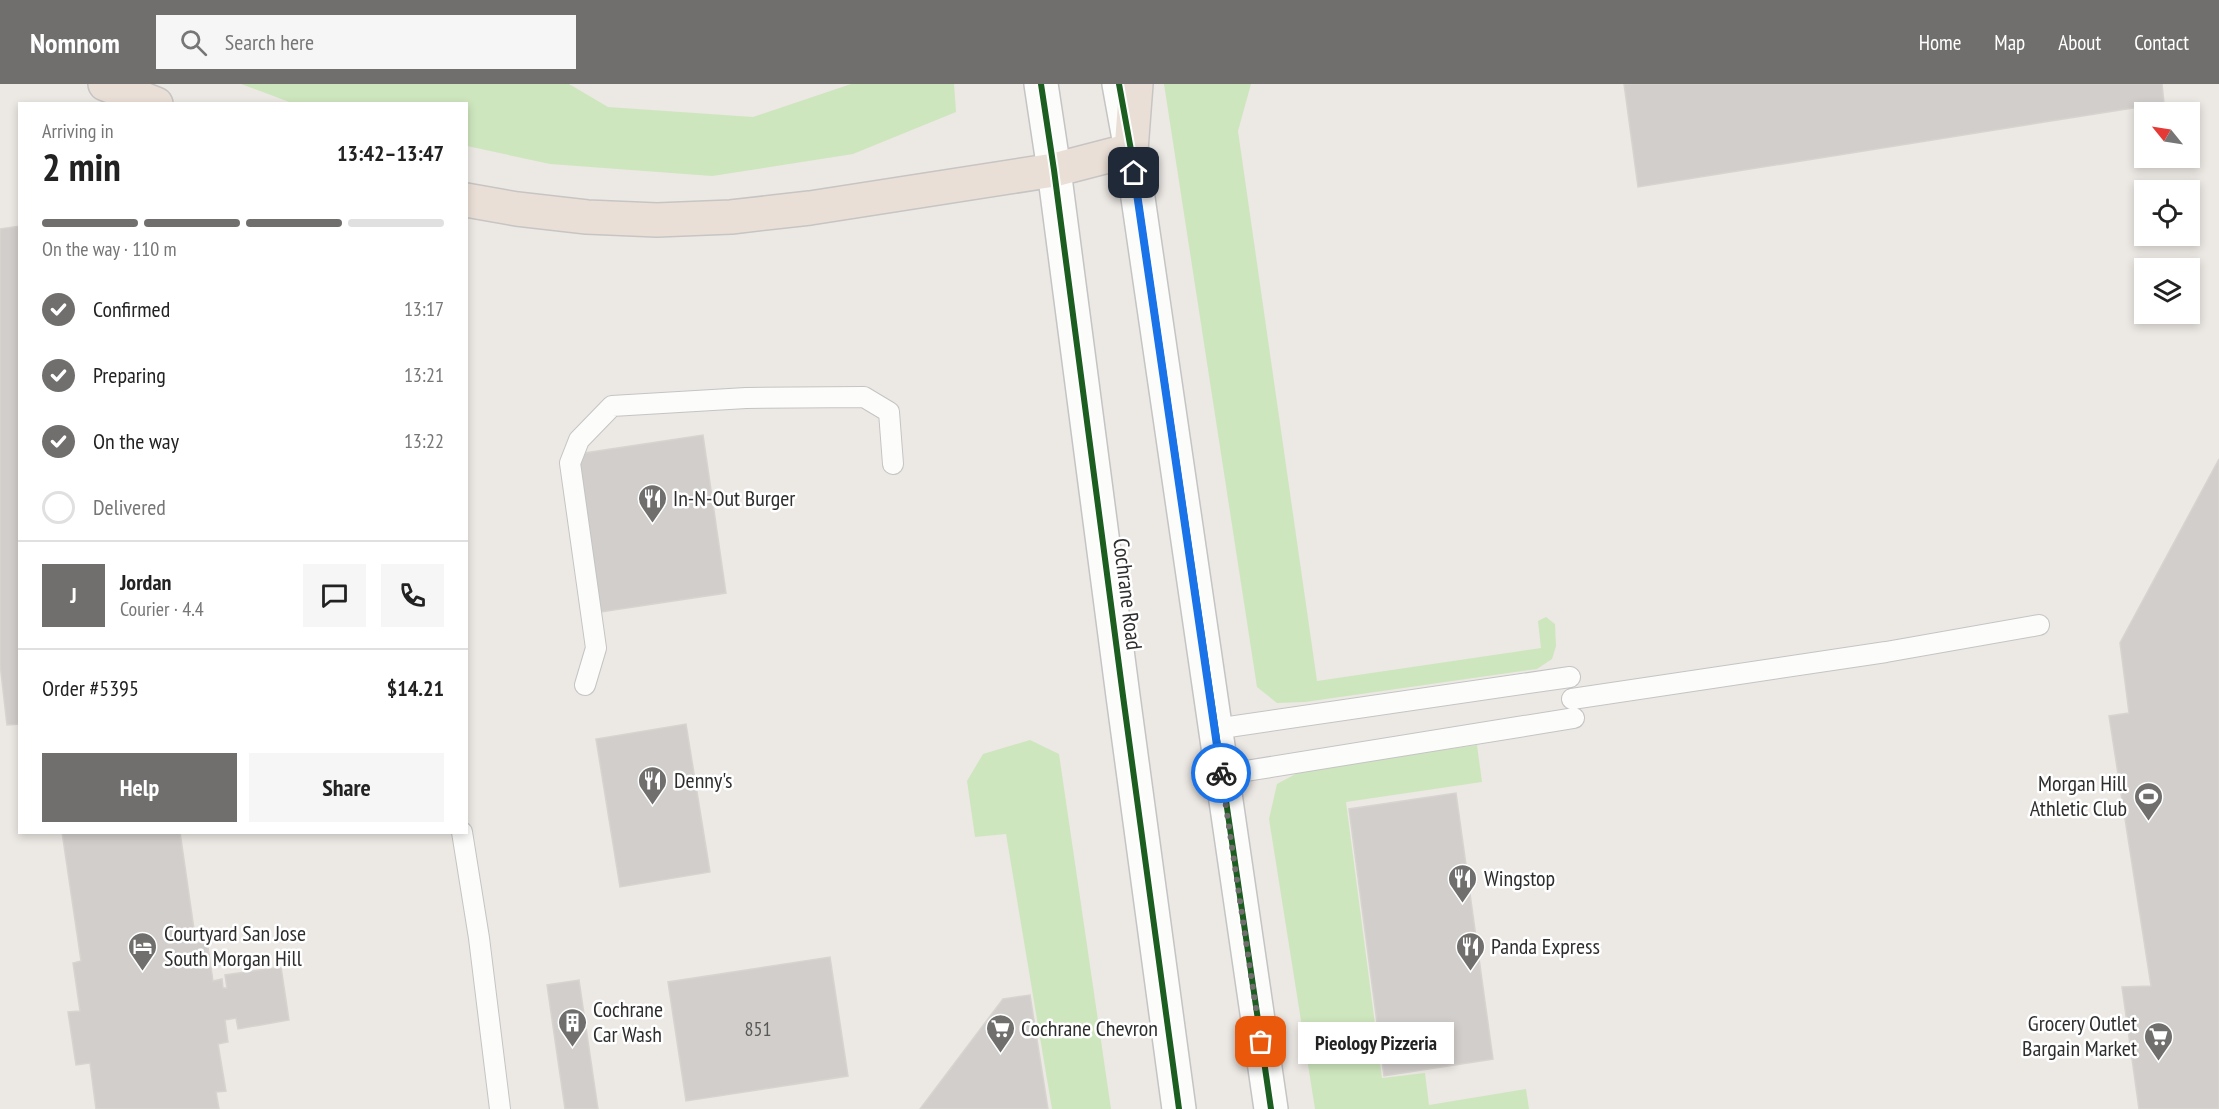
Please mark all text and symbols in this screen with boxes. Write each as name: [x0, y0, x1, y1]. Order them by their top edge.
search box: [156, 15, 576, 69]
text: Nomnom: [30, 24, 120, 61]
icon: search: [177, 26, 210, 59]
text: Search here: [225, 28, 314, 56]
text: Home: [1919, 29, 1961, 56]
text: Map: [1994, 29, 2025, 56]
text: About: [2058, 29, 2101, 56]
text: Contact: [2134, 29, 2189, 56]
north arrow: [2134, 102, 2200, 168]
map controls: [2134, 102, 2200, 324]
text: Arriving in: [42, 118, 114, 144]
text: 13:42–13:47: [337, 139, 444, 167]
text: 2 min: [42, 141, 121, 192]
pin: [1108, 147, 1159, 198]
icon: home: [1117, 156, 1150, 189]
button: locate: [2134, 180, 2200, 246]
text: On the way · 110 m: [42, 236, 177, 262]
button: layers: [2134, 258, 2200, 324]
icon: check: [42, 293, 75, 326]
text: Confirmed: [93, 295, 170, 323]
text: 13:17: [404, 296, 444, 322]
icon: check: [42, 359, 75, 392]
text: Preparing: [93, 361, 166, 389]
text: 13:21: [404, 362, 444, 388]
icon: check: [42, 425, 75, 458]
text: On the way: [93, 427, 179, 455]
text: 13:22: [404, 428, 444, 454]
restaurant icon: In-N-Out Burger: [636, 482, 668, 524]
place label: In-N-Out Burger: [673, 484, 795, 512]
text: Delivered: [93, 493, 166, 521]
street label: Cochrane Road: [1107, 537, 1149, 651]
button: chat: [303, 564, 366, 627]
button: phone: [381, 564, 444, 627]
text: Jordan: [120, 568, 171, 596]
text: J: [70, 581, 77, 609]
text: Courier · 4.4: [120, 596, 204, 622]
text: Order #5395: [42, 674, 139, 702]
text: $14.21: [387, 674, 444, 702]
courier: [1191, 743, 1251, 803]
button: Help: [42, 753, 237, 822]
button: Share: [249, 753, 444, 822]
icon: bike: [1205, 757, 1238, 790]
restaurant icon: Denny's: [637, 764, 669, 806]
place label: Denny's: [674, 766, 733, 794]
place label: Morgan Hill Athletic Club: [2030, 769, 2128, 822]
sports icon: Morgan Hill Athletic Club: [2132, 780, 2164, 822]
restaurant icon: Wingstop: [1447, 862, 1479, 904]
place label: Wingstop: [1484, 864, 1555, 892]
place label: Courtyard San Jose South Morgan Hill: [164, 919, 306, 972]
hotel icon: Courtyard San Jose South Morgan Hill: [127, 930, 159, 972]
restaurant icon: Panda Express: [1454, 930, 1486, 972]
place label: Panda Express: [1491, 932, 1600, 960]
place label: Cochrane Car Wash: [593, 995, 663, 1048]
building icon: Cochrane Car Wash: [556, 1006, 588, 1048]
place label: Grocery Outlet Bargain Market: [2022, 1009, 2137, 1062]
supermarket icon: Cochrane Chevron: [984, 1012, 1016, 1054]
place label: Cochrane Chevron: [1021, 1014, 1158, 1042]
house number: 851: [745, 1016, 772, 1042]
pin: [1235, 1016, 1286, 1067]
supermarket icon: Grocery Outlet Bargain Market: [2142, 1020, 2174, 1062]
callout: Pieology Pizzeria: [1297, 1021, 1453, 1063]
icon: bag: [1244, 1025, 1277, 1058]
text: Pieology Pizzeria: [1315, 1030, 1437, 1056]

